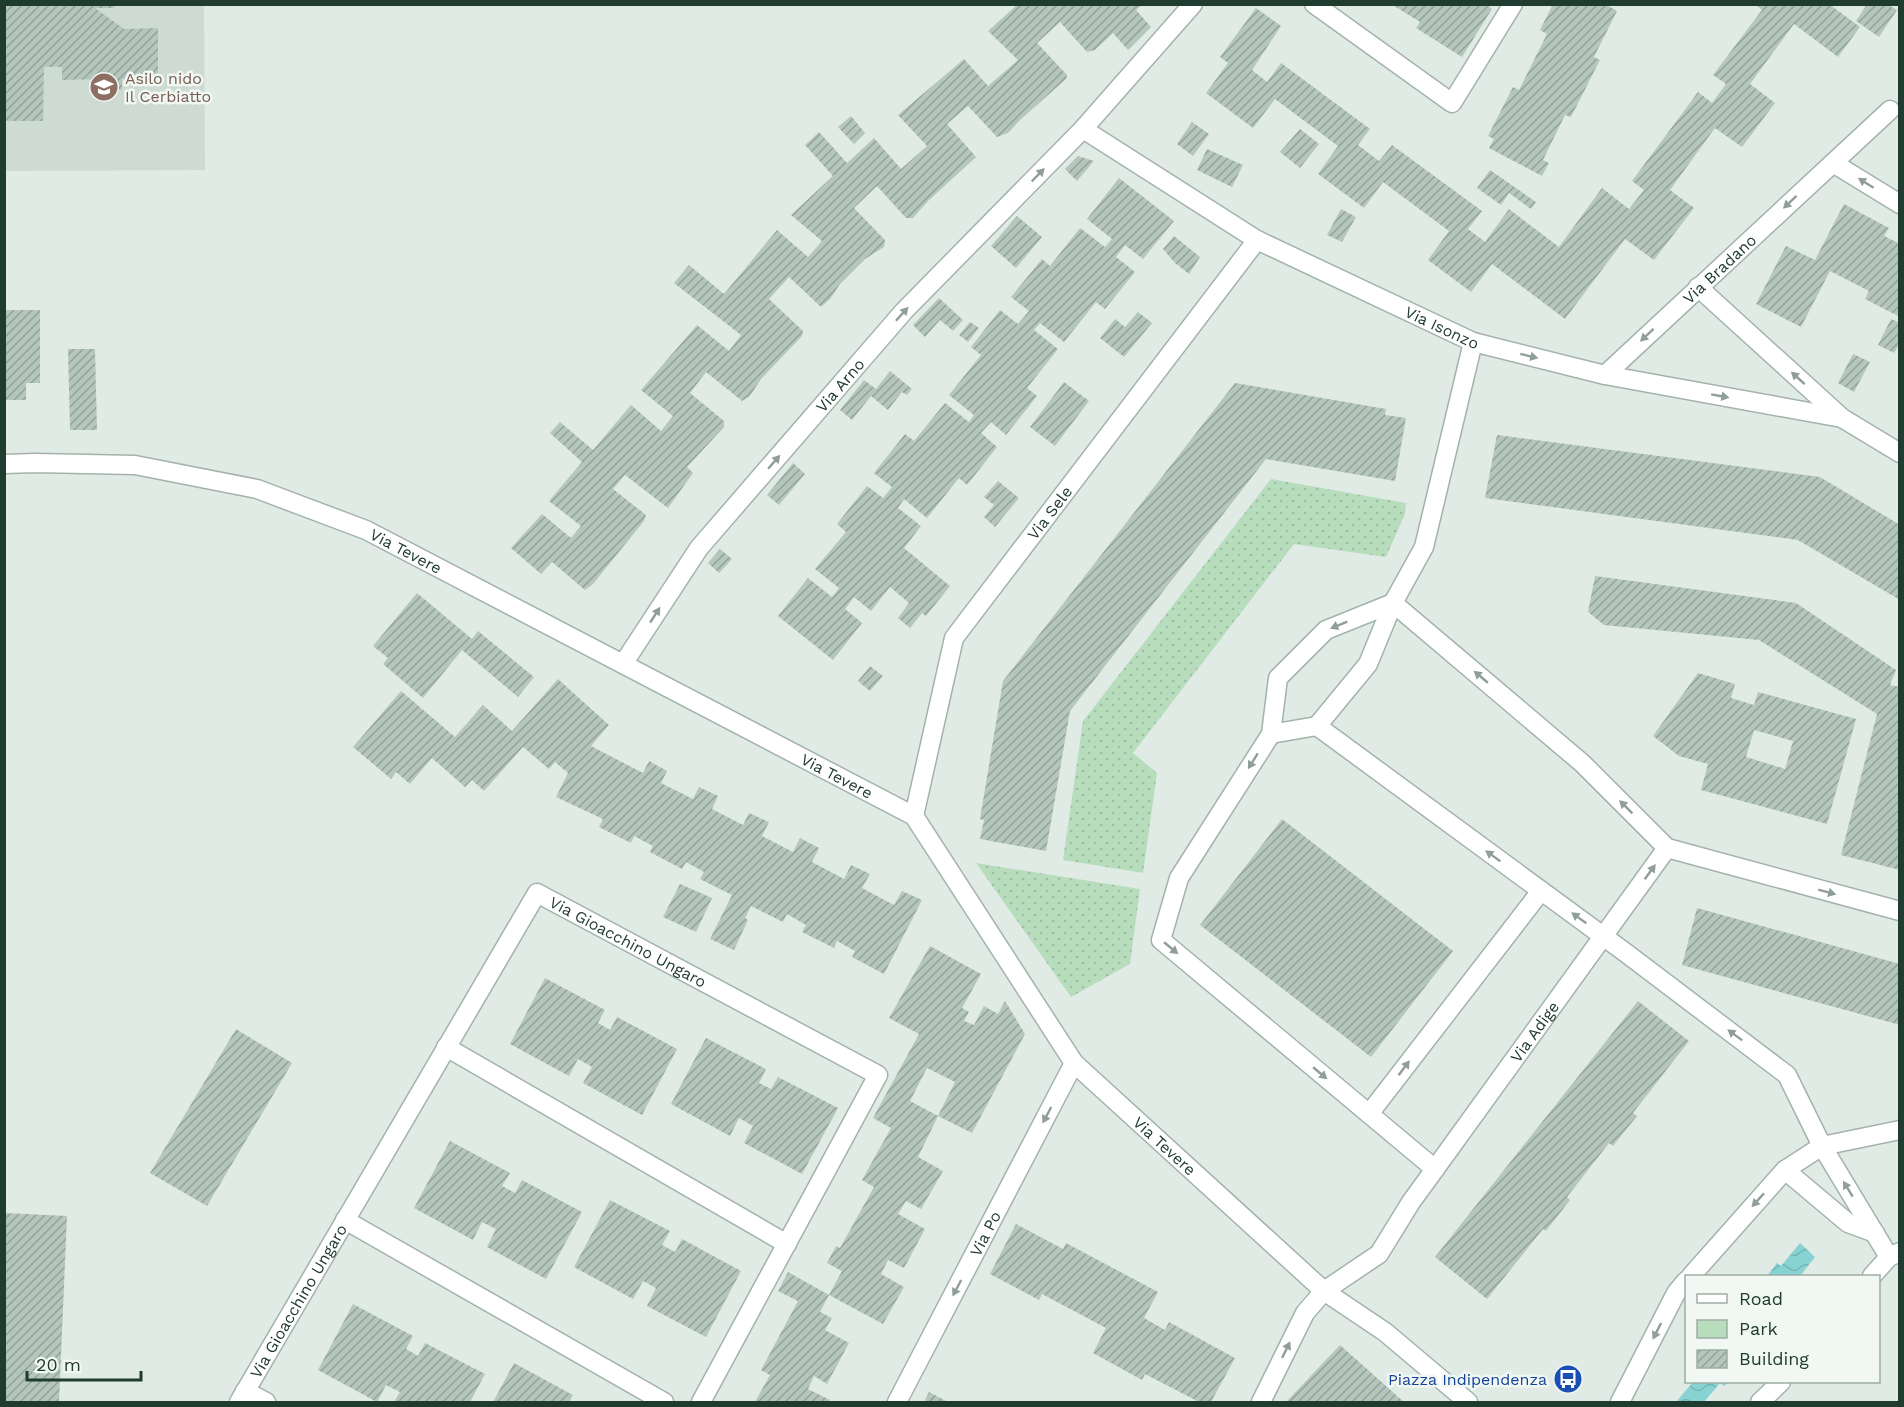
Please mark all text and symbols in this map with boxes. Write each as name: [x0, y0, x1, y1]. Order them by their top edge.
place label: Asilo nido Il Cerbiatto: [125, 69, 211, 106]
school or university icon: Asilo nido Il Cerbiatto: [88, 71, 120, 103]
one-way arrow: [1031, 168, 1045, 182]
one-way arrow: [1858, 178, 1874, 189]
one-way arrow: [1784, 195, 1798, 209]
street label: Via Bradano: [1679, 230, 1760, 308]
street label: Via Isonzo: [1402, 302, 1480, 353]
one-way arrow: [895, 307, 908, 322]
one-way arrow: [1640, 328, 1655, 341]
one-way arrow: [1520, 352, 1539, 362]
street label: Via Arno: [812, 355, 869, 416]
one-way arrow: [1791, 371, 1806, 385]
one-way arrow: [1711, 392, 1730, 401]
one-way arrow: [768, 454, 781, 470]
street label: Via Sele: [1023, 482, 1076, 544]
street label: Via Tevere: [367, 525, 445, 578]
one-way arrow: [650, 607, 661, 624]
one-way arrow: [1329, 620, 1347, 630]
one-way arrow: [1474, 671, 1489, 684]
street label: Via Tevere: [798, 750, 876, 803]
one-way arrow: [1248, 753, 1259, 769]
one-way arrow: [1620, 800, 1634, 814]
one-way arrow: [1486, 850, 1502, 862]
one-way arrow: [1644, 864, 1656, 880]
one-way arrow: [1818, 887, 1836, 897]
street label: Via Gioacchino Ungaro: [546, 892, 709, 992]
one-way arrow: [1571, 913, 1586, 925]
one-way arrow: [1163, 942, 1178, 954]
street label: Via Adige: [1506, 998, 1563, 1066]
one-way arrow: [1727, 1029, 1743, 1042]
one-way arrow: [1398, 1060, 1411, 1076]
one-way arrow: [1312, 1067, 1328, 1080]
one-way arrow: [1042, 1107, 1052, 1124]
street label: Via Tevere: [1129, 1113, 1200, 1179]
one-way arrow: [1843, 1181, 1854, 1197]
one-way arrow: [1752, 1192, 1765, 1207]
street label: Via Po: [966, 1208, 1005, 1259]
street label: Via Gioacchino Ungaro: [246, 1221, 351, 1382]
legend: [1685, 1275, 1880, 1383]
one-way arrow: [952, 1280, 962, 1297]
text: Road: [1739, 1288, 1783, 1309]
text: Park: [1739, 1318, 1778, 1339]
one-way arrow: [1652, 1322, 1662, 1340]
one-way arrow: [1282, 1341, 1291, 1358]
scale bar: [27, 1344, 141, 1382]
text: Building: [1739, 1348, 1809, 1369]
text: 20 m: [36, 1354, 81, 1375]
bus stop icon: Piazza Indipendenza: [1552, 1363, 1584, 1395]
place label: Piazza Indipendenza: [1388, 1370, 1547, 1389]

